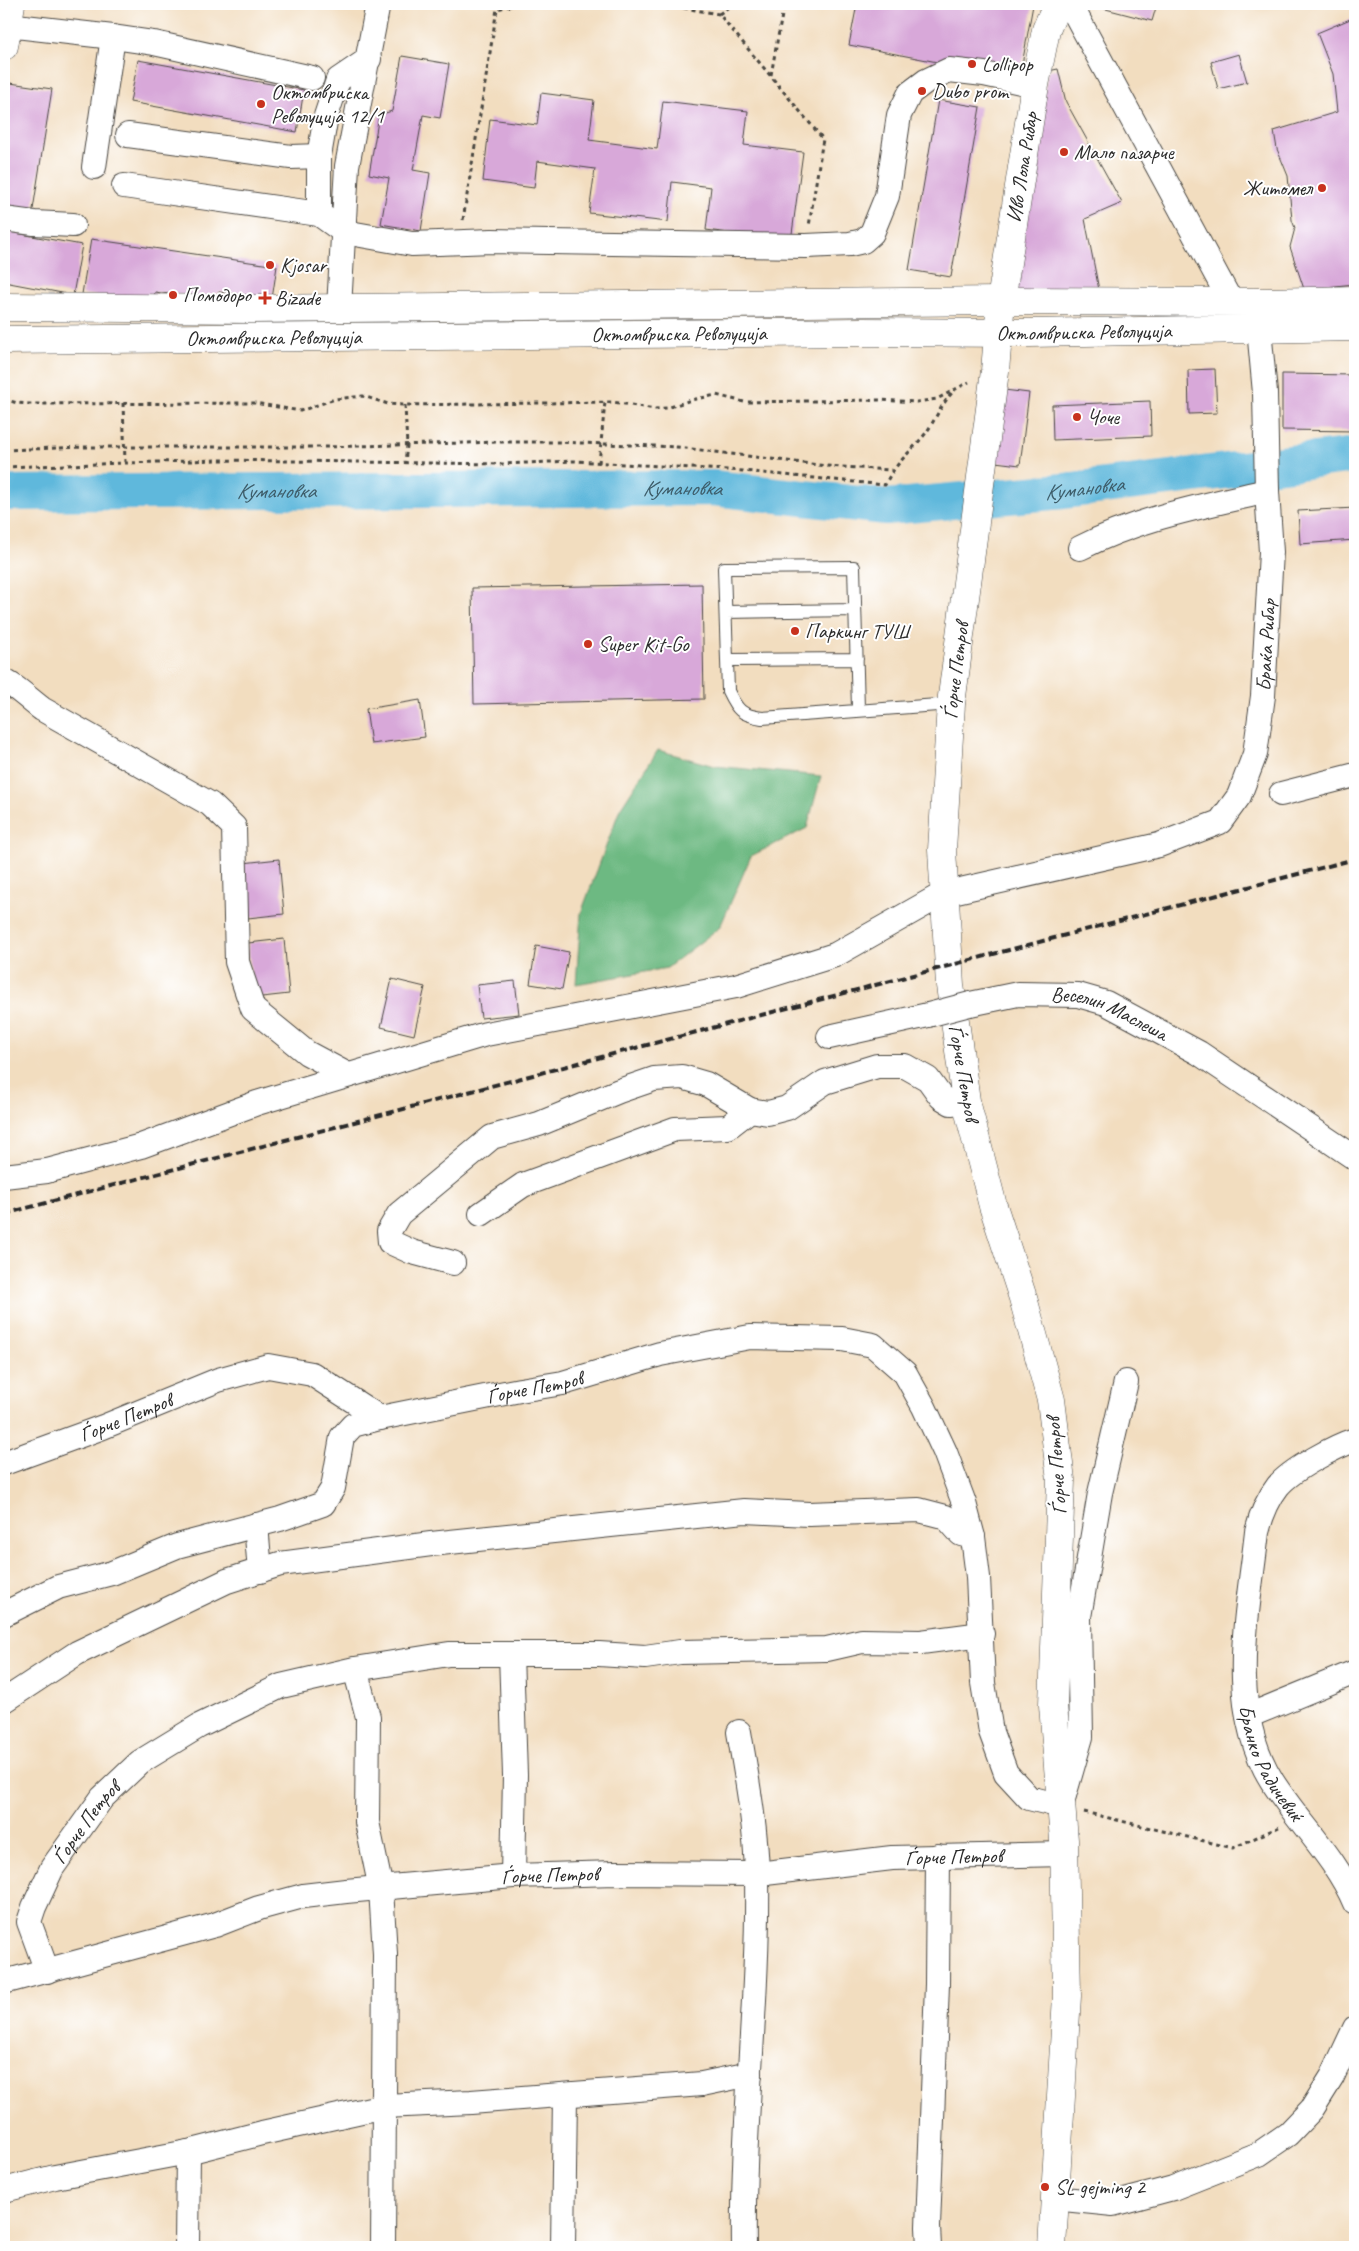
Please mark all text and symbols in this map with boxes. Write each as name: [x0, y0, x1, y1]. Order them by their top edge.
place label: Lollipop: [982, 51, 1034, 77]
marker: Lollipop: [966, 58, 978, 70]
place label: Dubo prom: [932, 78, 1010, 104]
place label: Октомвриска Револуција 12/1: [271, 79, 385, 129]
marker: Dubo prom: [916, 85, 928, 97]
marker: Октомвриска Револуција 12/1: [255, 98, 267, 110]
street label: Иво Лола Рибар: [1001, 109, 1044, 224]
place label: Мало пазарче: [1074, 139, 1175, 165]
marker: Мало пазарче: [1058, 146, 1070, 158]
place label: Житомел: [1243, 175, 1314, 201]
marker: Житомел: [1316, 182, 1328, 194]
place label: Kjosar: [280, 252, 328, 278]
marker: Kjosar: [264, 259, 276, 271]
place label: Помодоро: [183, 282, 253, 308]
place label: Bizade: [275, 285, 321, 311]
marker: Помодоро: [167, 289, 179, 301]
marker: Bizade: [259, 292, 271, 304]
street label: Октомвриска Револуција: [996, 317, 1174, 346]
street label: Октомвриска Револуција: [591, 320, 769, 348]
street label: Октомвриска Револуција: [186, 324, 364, 351]
place label: Чоче: [1087, 404, 1120, 430]
marker: Чоче: [1071, 411, 1083, 423]
water label: Кумановка: [1043, 469, 1127, 507]
water label: Кумановка: [642, 474, 725, 503]
water label: Кумановка: [236, 477, 318, 505]
street label: Браќа Рибар: [1250, 598, 1281, 692]
street label: Ѓорче Петров: [937, 617, 975, 720]
place label: Паркинг ТУШ: [805, 618, 912, 644]
marker: Паркинг ТУШ: [789, 625, 801, 637]
place label: Super Kit-Go: [598, 631, 690, 657]
marker: Super Kit-Go: [582, 638, 594, 650]
street label: Веселин Маслеша: [1051, 982, 1174, 1048]
street label: Ѓорче Петров: [943, 1023, 986, 1127]
street label: Ѓорче Петров: [484, 1364, 590, 1409]
street label: Ѓорче Петров: [76, 1386, 179, 1447]
street label: Ѓорче Петров: [1039, 1413, 1072, 1515]
street label: Бранко Радичевиќ: [1233, 1703, 1310, 1828]
street label: Ѓорче Петров: [46, 1772, 128, 1869]
street label: Ѓорче Петров: [905, 1842, 1007, 1871]
street label: Ѓорче Петров: [500, 1860, 603, 1890]
place label: SL gejming 2: [1055, 2174, 1146, 2200]
marker: SL gejming 2: [1039, 2181, 1051, 2193]

